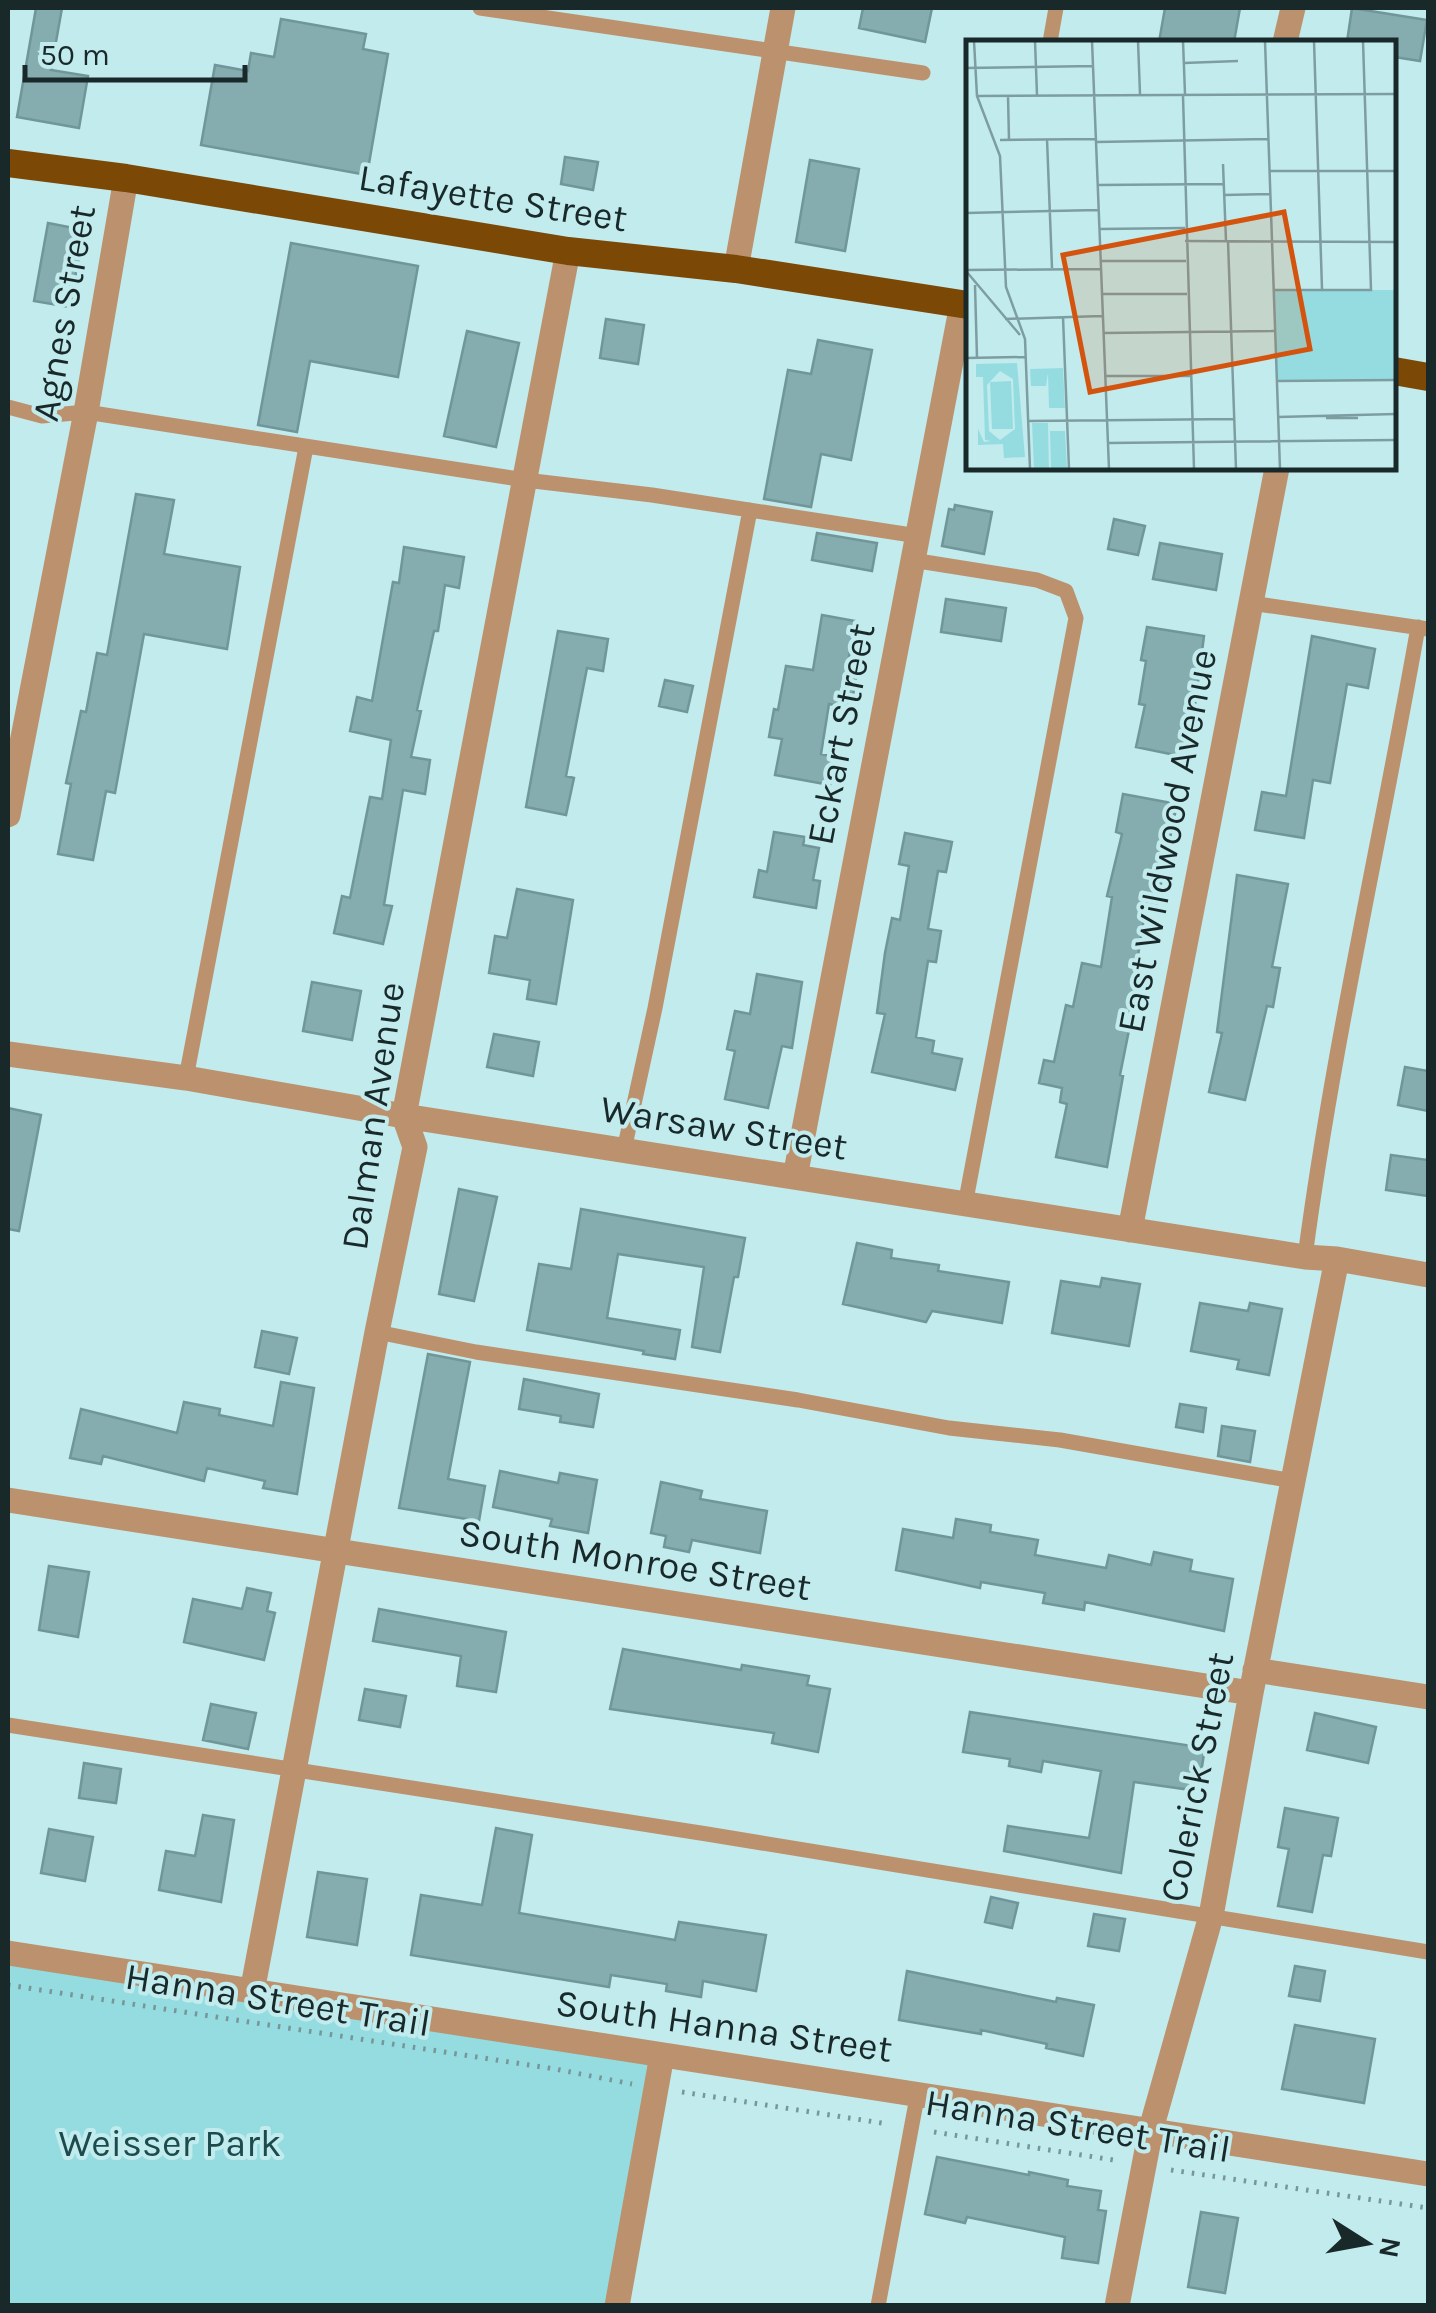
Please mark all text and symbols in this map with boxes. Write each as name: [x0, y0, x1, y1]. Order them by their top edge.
scale bar: [25, 20, 245, 82]
text: 50 m: [40, 37, 110, 73]
inset map: [966, 40, 1396, 470]
street label: Lafayette Street: [356, 155, 630, 241]
street label: Agnes Street: [23, 201, 105, 425]
street label: Eckart Street: [797, 619, 885, 849]
street label: East Wildwood Avenue: [1108, 645, 1226, 1037]
street label: Dalman Avenue: [332, 979, 414, 1253]
street label: Warsaw Street: [597, 1086, 851, 1170]
street label: South Monroe Street: [456, 1510, 814, 1610]
street label: Colerick Street: [1151, 1648, 1243, 1906]
street label: Hanna Street Trail: [122, 1954, 434, 2046]
street label: South Hanna Street: [553, 1980, 895, 2072]
street label: Hanna Street Trail: [922, 2080, 1234, 2172]
park label: Weisser Park: [59, 2121, 281, 2166]
north arrow: [1316, 2193, 1416, 2293]
text: N: [1372, 2235, 1408, 2261]

